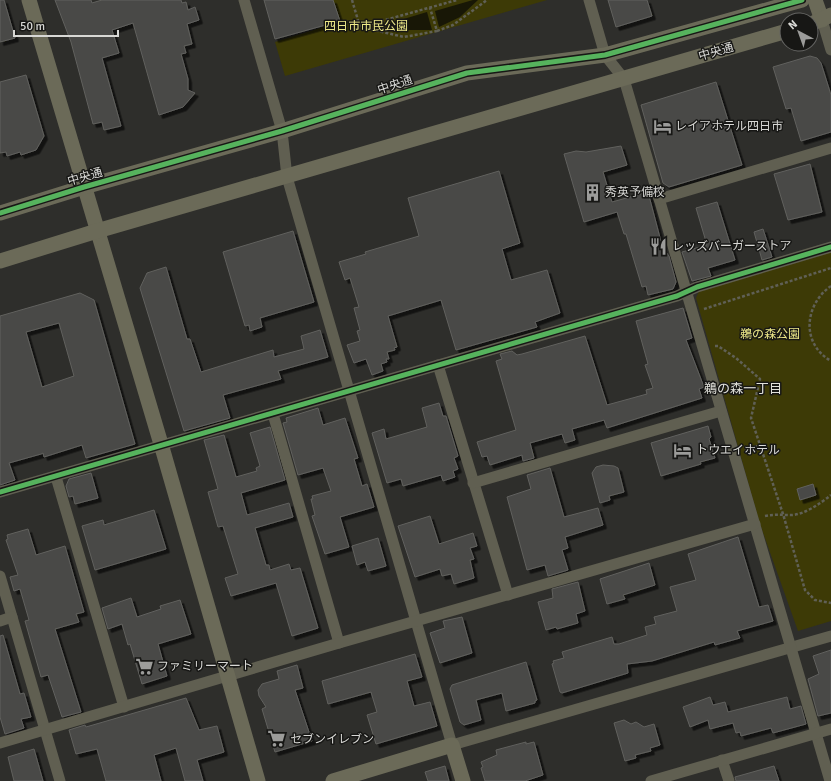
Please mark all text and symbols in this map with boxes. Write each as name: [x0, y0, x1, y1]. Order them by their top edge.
scale bar: [14, 12, 118, 38]
north arrow: [779, 12, 819, 52]
text: N: [786, 17, 800, 32]
text: 50 m: [20, 19, 45, 34]
park label: 四日市市民公園: [324, 19, 408, 34]
street label: 中央通: [697, 40, 735, 64]
street label: 中央通: [376, 72, 414, 98]
hotel icon: レイアホテル四日市: [652, 116, 672, 136]
place label: レイアホテル四日市: [675, 119, 783, 134]
street label: 中央通: [66, 165, 104, 189]
building icon: 秀英予備校: [582, 182, 602, 202]
place label: 秀英予備校: [605, 185, 665, 200]
restaurant icon: レッズバーガーストア: [649, 236, 669, 256]
place label: レッズバーガーストア: [672, 239, 791, 254]
park label: 鵜の森公園: [740, 327, 800, 342]
district label: 鵜の森一丁目: [704, 381, 782, 397]
hotel icon: トウエイホテル: [673, 440, 693, 460]
place label: トウエイホテル: [696, 443, 780, 458]
supermarket icon: ファミリーマート: [134, 656, 154, 676]
place label: ファミリーマート: [157, 659, 253, 674]
supermarket icon: セブンイレブン: [267, 729, 287, 749]
place label: セブンイレブン: [290, 732, 374, 747]

